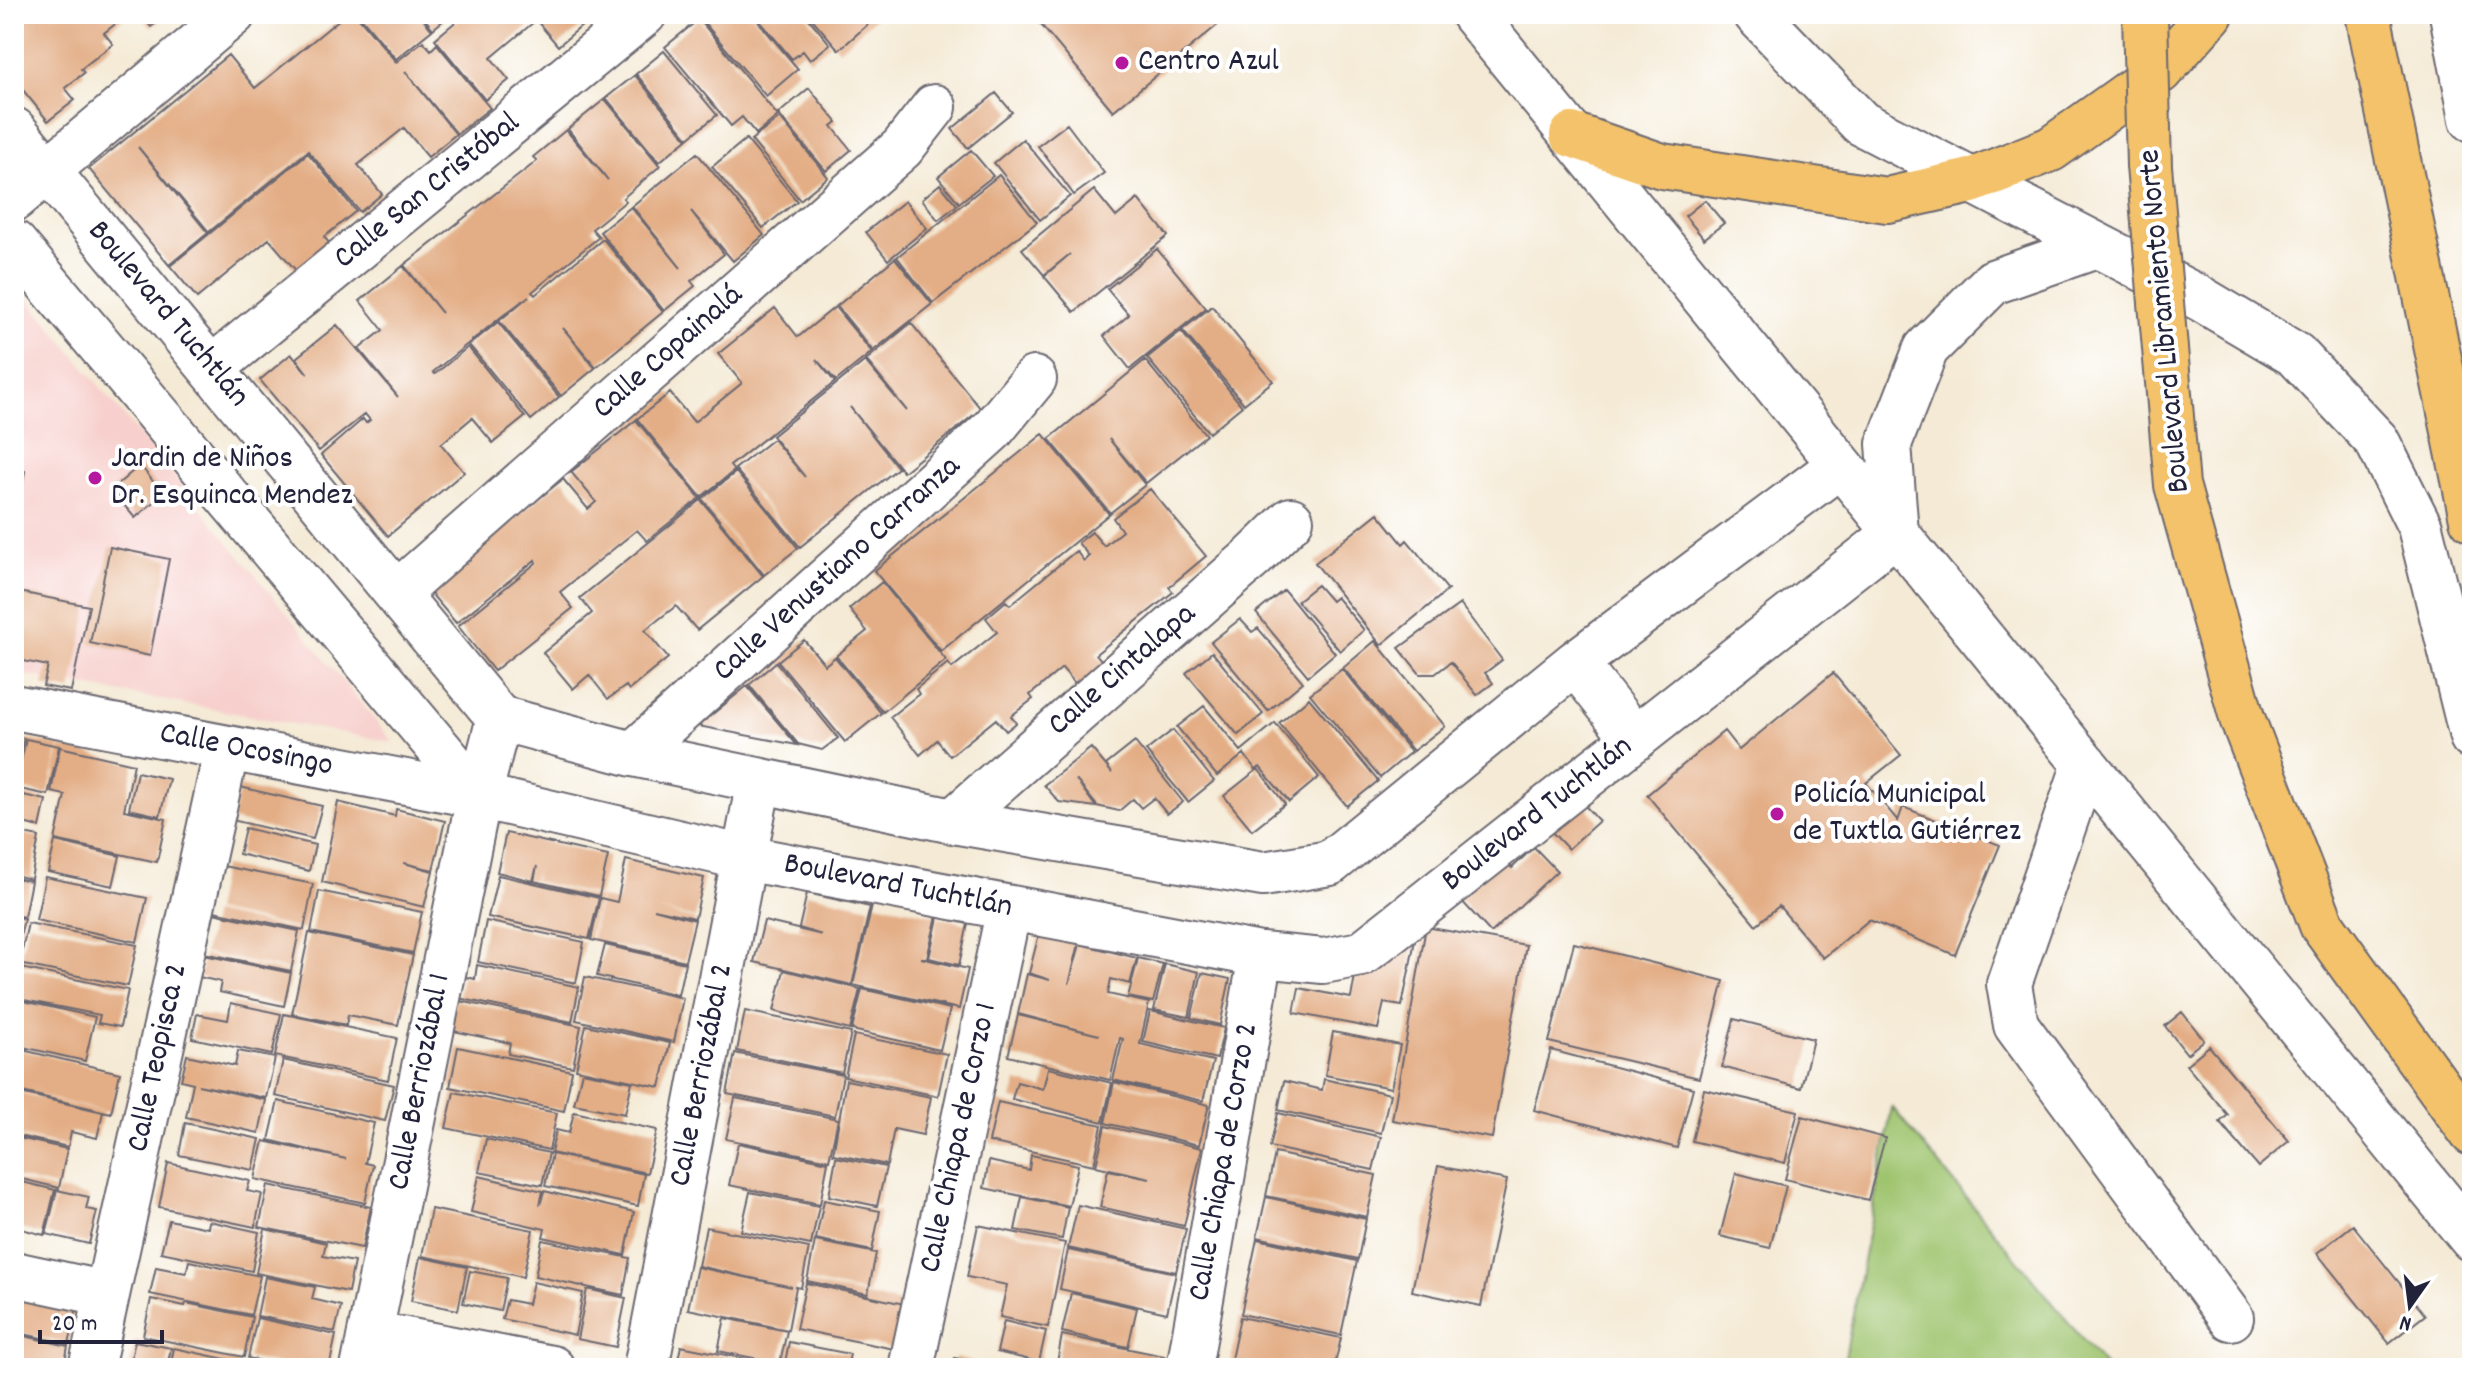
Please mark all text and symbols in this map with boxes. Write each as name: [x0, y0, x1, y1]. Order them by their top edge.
place label: Centro Azul: [1138, 40, 1279, 86]
marker: Centro Azul: [1113, 54, 1131, 72]
street label: Calle San Cristóbal: [325, 102, 531, 282]
street label: Boulevard Libramiento Norte: [2128, 147, 2204, 495]
street label: Boulevard Tuchtlán: [75, 211, 259, 419]
street label: Calle Copainalá: [584, 274, 754, 432]
place label: Jardin de Niños Dr. Esquinca Mendez: [111, 437, 353, 520]
street label: Calle Venustiano Carranza: [704, 445, 973, 694]
marker: Jardin de Niños Dr. Esquinca Mendez: [86, 469, 104, 487]
street label: Calle Cintalapa: [1039, 593, 1208, 748]
street label: Calle Ocosingo: [156, 712, 336, 790]
street label: Boulevard Tuchtlán: [1433, 726, 1643, 904]
place label: Policía Municipal de Tuxtla Gutiérrez: [1793, 773, 2021, 856]
marker: Policía Municipal de Tuxtla Gutiérrez: [1768, 805, 1786, 823]
street label: Boulevard Tuchtlán: [780, 842, 1016, 932]
street label: Calle Teopisca 2: [117, 959, 201, 1157]
street label: Calle Berriozábal 2: [659, 959, 747, 1191]
street label: Calle Berriozábal 1: [377, 970, 465, 1194]
street label: Calle Chiapa de Corzo 1: [909, 999, 1011, 1277]
street label: Calle Chiapa de Corzo 2: [1178, 1019, 1272, 1305]
north arrow: [2370, 1266, 2450, 1346]
scale bar: [40, 1294, 162, 1344]
text: N: [2397, 1306, 2415, 1338]
text: 20 m: [52, 1308, 98, 1342]

